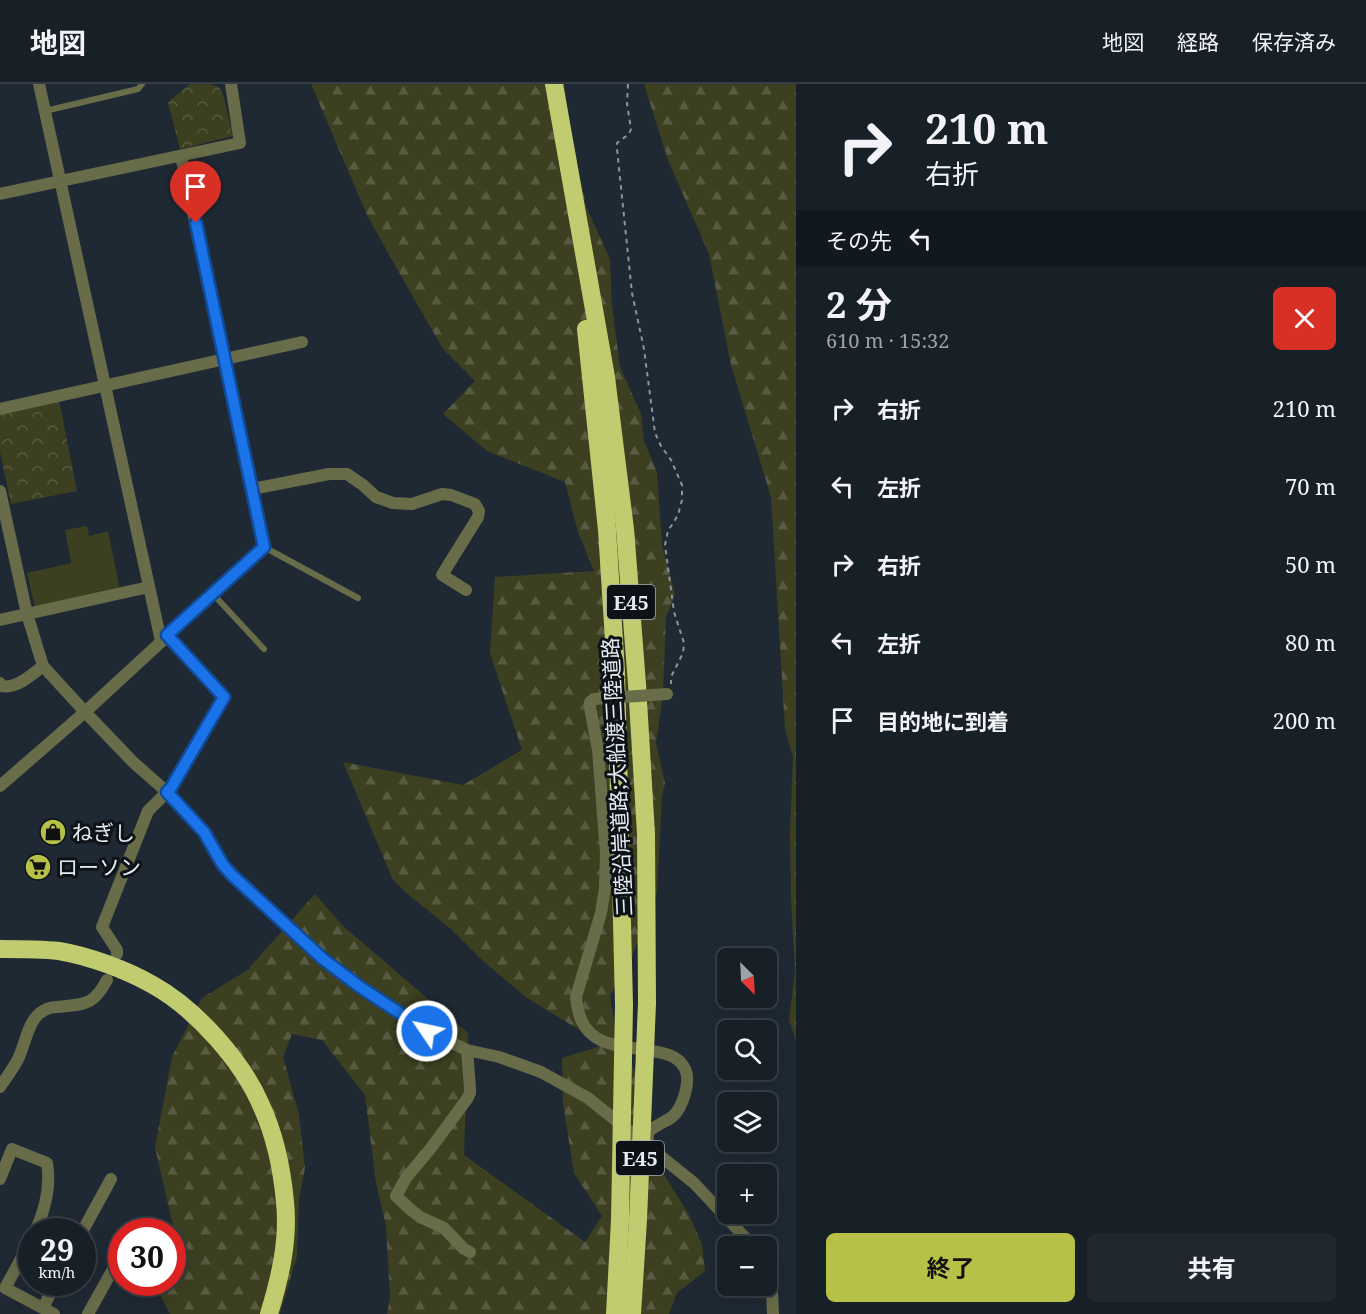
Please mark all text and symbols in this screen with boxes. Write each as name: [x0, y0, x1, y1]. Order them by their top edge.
text: 地図: [30, 23, 86, 61]
text: 地図: [1102, 28, 1144, 56]
text: 経路: [1177, 28, 1219, 56]
text: 保存済み: [1252, 28, 1336, 56]
text: 210 m: [925, 99, 1049, 156]
icon: right: [826, 108, 904, 186]
text: 右折: [925, 155, 979, 192]
pin: [170, 161, 221, 223]
icon: arrive: [179, 170, 212, 203]
icon: left: [904, 222, 937, 255]
text: その先: [826, 225, 892, 255]
text: 2 分: [826, 280, 892, 329]
button: close: [1273, 287, 1336, 350]
text: 610 m · 15:32: [826, 327, 949, 354]
icon: right: [826, 392, 859, 425]
text: 210 m: [1273, 393, 1336, 423]
text: 右折: [877, 394, 921, 424]
icon: left: [826, 470, 859, 503]
text: 70 m: [1285, 471, 1336, 501]
text: 左折: [877, 472, 921, 502]
icon: right: [826, 548, 859, 581]
text: 50 m: [1285, 549, 1336, 579]
text: 右折: [877, 550, 921, 580]
road number: E45: [607, 585, 655, 619]
icon: left: [826, 626, 859, 659]
text: 80 m: [1285, 627, 1336, 657]
text: 左折: [877, 628, 921, 658]
street label: 三陸沿岸道路;大船渡三陸道路: [596, 637, 638, 917]
icon: arrive: [826, 704, 859, 737]
text: 200 m: [1273, 705, 1336, 735]
text: 目的地に到着: [877, 706, 1009, 736]
shop icon: ねぎし: [38, 817, 68, 847]
place label: ねぎし: [72, 818, 135, 846]
supermarket icon: ローソン: [23, 852, 53, 882]
place label: ローソン: [57, 853, 141, 881]
north arrow: [717, 948, 777, 1008]
map controls: [717, 948, 777, 1296]
position arrow: [395, 999, 459, 1063]
button: search: [717, 1020, 777, 1080]
button: layers: [717, 1092, 777, 1152]
road number: E45: [616, 1141, 664, 1175]
button: +: [717, 1164, 777, 1224]
speed limit sign: 30: [108, 1218, 186, 1296]
text: 29: [40, 1229, 74, 1270]
button: 終了: [826, 1233, 1075, 1302]
button: 共有: [1087, 1233, 1336, 1302]
button: −: [717, 1236, 777, 1296]
text: km/h: [39, 1262, 75, 1282]

